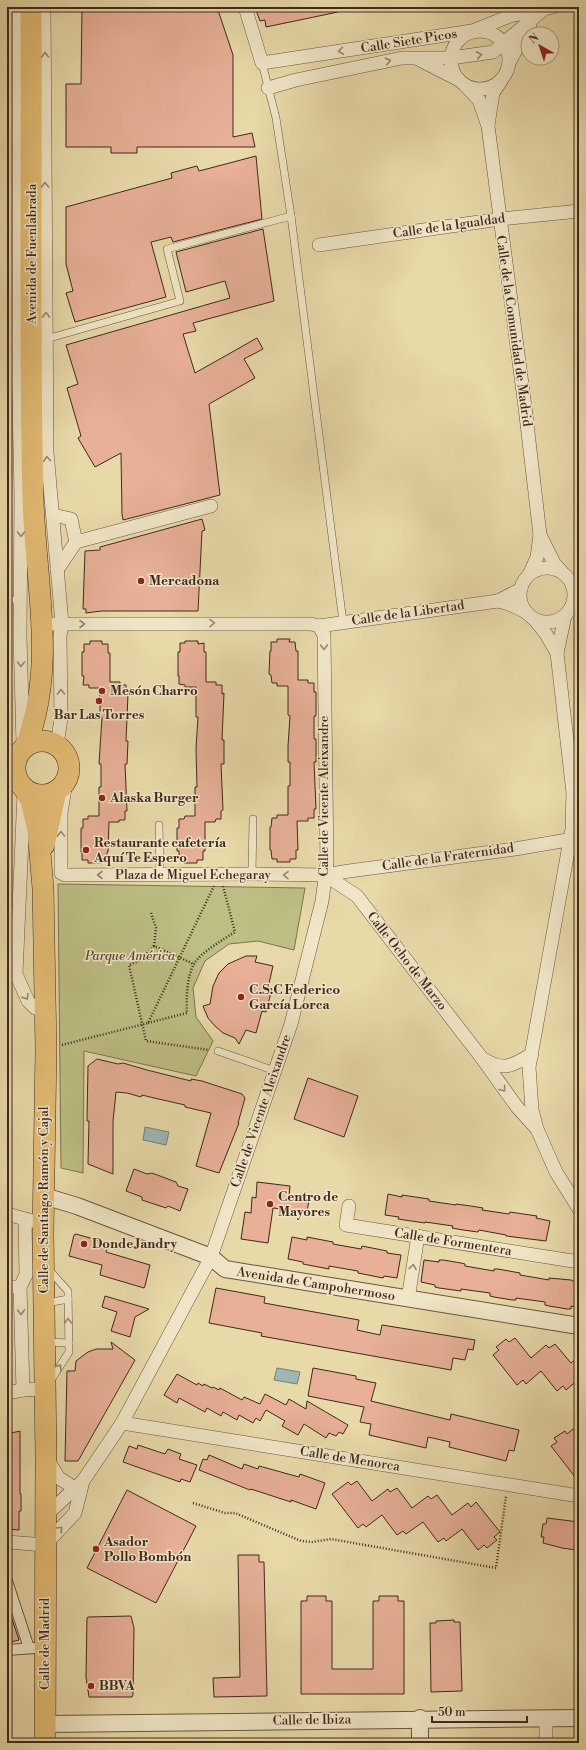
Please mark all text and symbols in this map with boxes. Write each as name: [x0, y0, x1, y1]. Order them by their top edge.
street label: Calle Siete Picos: [360, 25, 459, 57]
north arrow: [520, 26, 560, 66]
text: N: [527, 31, 542, 47]
one-way arrow: [338, 46, 345, 55]
one-way arrow: [476, 51, 482, 59]
one-way arrow: [41, 52, 49, 58]
one-way arrow: [385, 57, 391, 65]
one-way arrow: [41, 182, 49, 188]
street label: Avenida de Fuenlabrada: [24, 183, 40, 325]
street label: Calle de la Igualdad: [392, 210, 507, 242]
street label: Calle de la Comunidad de Madrid: [493, 234, 535, 428]
one-way arrow: [42, 312, 50, 318]
one-way arrow: [43, 456, 52, 462]
one-way arrow: [17, 531, 25, 537]
place label: Mercadona: [149, 573, 220, 589]
marker: Mercadona: [136, 576, 146, 586]
street label: Calle de la Libertad: [351, 597, 466, 629]
one-way arrow: [209, 619, 215, 627]
one-way arrow: [79, 620, 85, 628]
one-way arrow: [320, 644, 328, 650]
one-way arrow: [17, 661, 25, 667]
place label: Mesón Charro: [110, 683, 198, 699]
marker: Mesón Charro: [97, 686, 107, 696]
one-way arrow: [57, 689, 65, 695]
marker: Bar Las Torres: [94, 696, 104, 706]
place label: Bar Las Torres: [54, 707, 145, 723]
street label: Calle de Vicente Aleixandre: [316, 715, 332, 876]
place label: Alaska Burger: [109, 790, 199, 806]
marker: Alaska Burger: [97, 793, 107, 803]
one-way arrow: [57, 831, 65, 837]
place label: Restaurante cafetería Aquí Te Espero: [93, 835, 227, 866]
street label: Calle de la Fraternidad: [381, 840, 516, 874]
marker: Restaurante cafetería Aquí Te Espero: [81, 845, 91, 855]
street label: Plaza de Miguel Echegaray: [115, 867, 272, 883]
one-way arrow: [283, 870, 289, 879]
one-way arrow: [97, 871, 103, 879]
street label: Calle Ocho de Marzo: [364, 909, 450, 1013]
park label: Parque América: [84, 948, 176, 964]
place label: C.S.C Federico García Lorca: [249, 982, 340, 1013]
marker: C.S.C Federico García Lorca: [236, 992, 246, 1002]
one-way arrow: [22, 993, 29, 1000]
street label: Calle de Vicente Aleixandre: [227, 1032, 295, 1190]
one-way arrow: [498, 1085, 506, 1092]
street label: Calle de Santiago Ramón y Cajal: [36, 1106, 52, 1294]
place label: Centro de Mayores: [278, 1189, 338, 1220]
marker: Centro de Mayores: [265, 1199, 275, 1209]
street label: Calle de Formentera: [393, 1225, 513, 1259]
place label: Donde Jandry: [92, 1236, 178, 1252]
marker: Donde Jandry: [79, 1239, 89, 1249]
street label: Avenida de Campohermoso: [235, 1263, 396, 1304]
one-way arrow: [408, 1264, 417, 1271]
one-way arrow: [17, 1309, 25, 1315]
one-way arrow: [64, 1318, 72, 1324]
one-way arrow: [55, 1364, 62, 1371]
street label: Calle de Menorca: [299, 1443, 401, 1475]
one-way arrow: [55, 1526, 63, 1534]
place label: Asador Pollo Bombón: [103, 1534, 191, 1565]
marker: Asador Pollo Bombón: [91, 1544, 101, 1554]
street label: Calle de Madrid: [37, 1597, 53, 1690]
place label: BBVA: [99, 1678, 135, 1694]
marker: BBVA: [86, 1681, 96, 1691]
scale bar: [432, 1698, 527, 1724]
text: 50 m: [438, 1705, 466, 1720]
street label: Calle de Ibiza: [273, 1711, 352, 1729]

